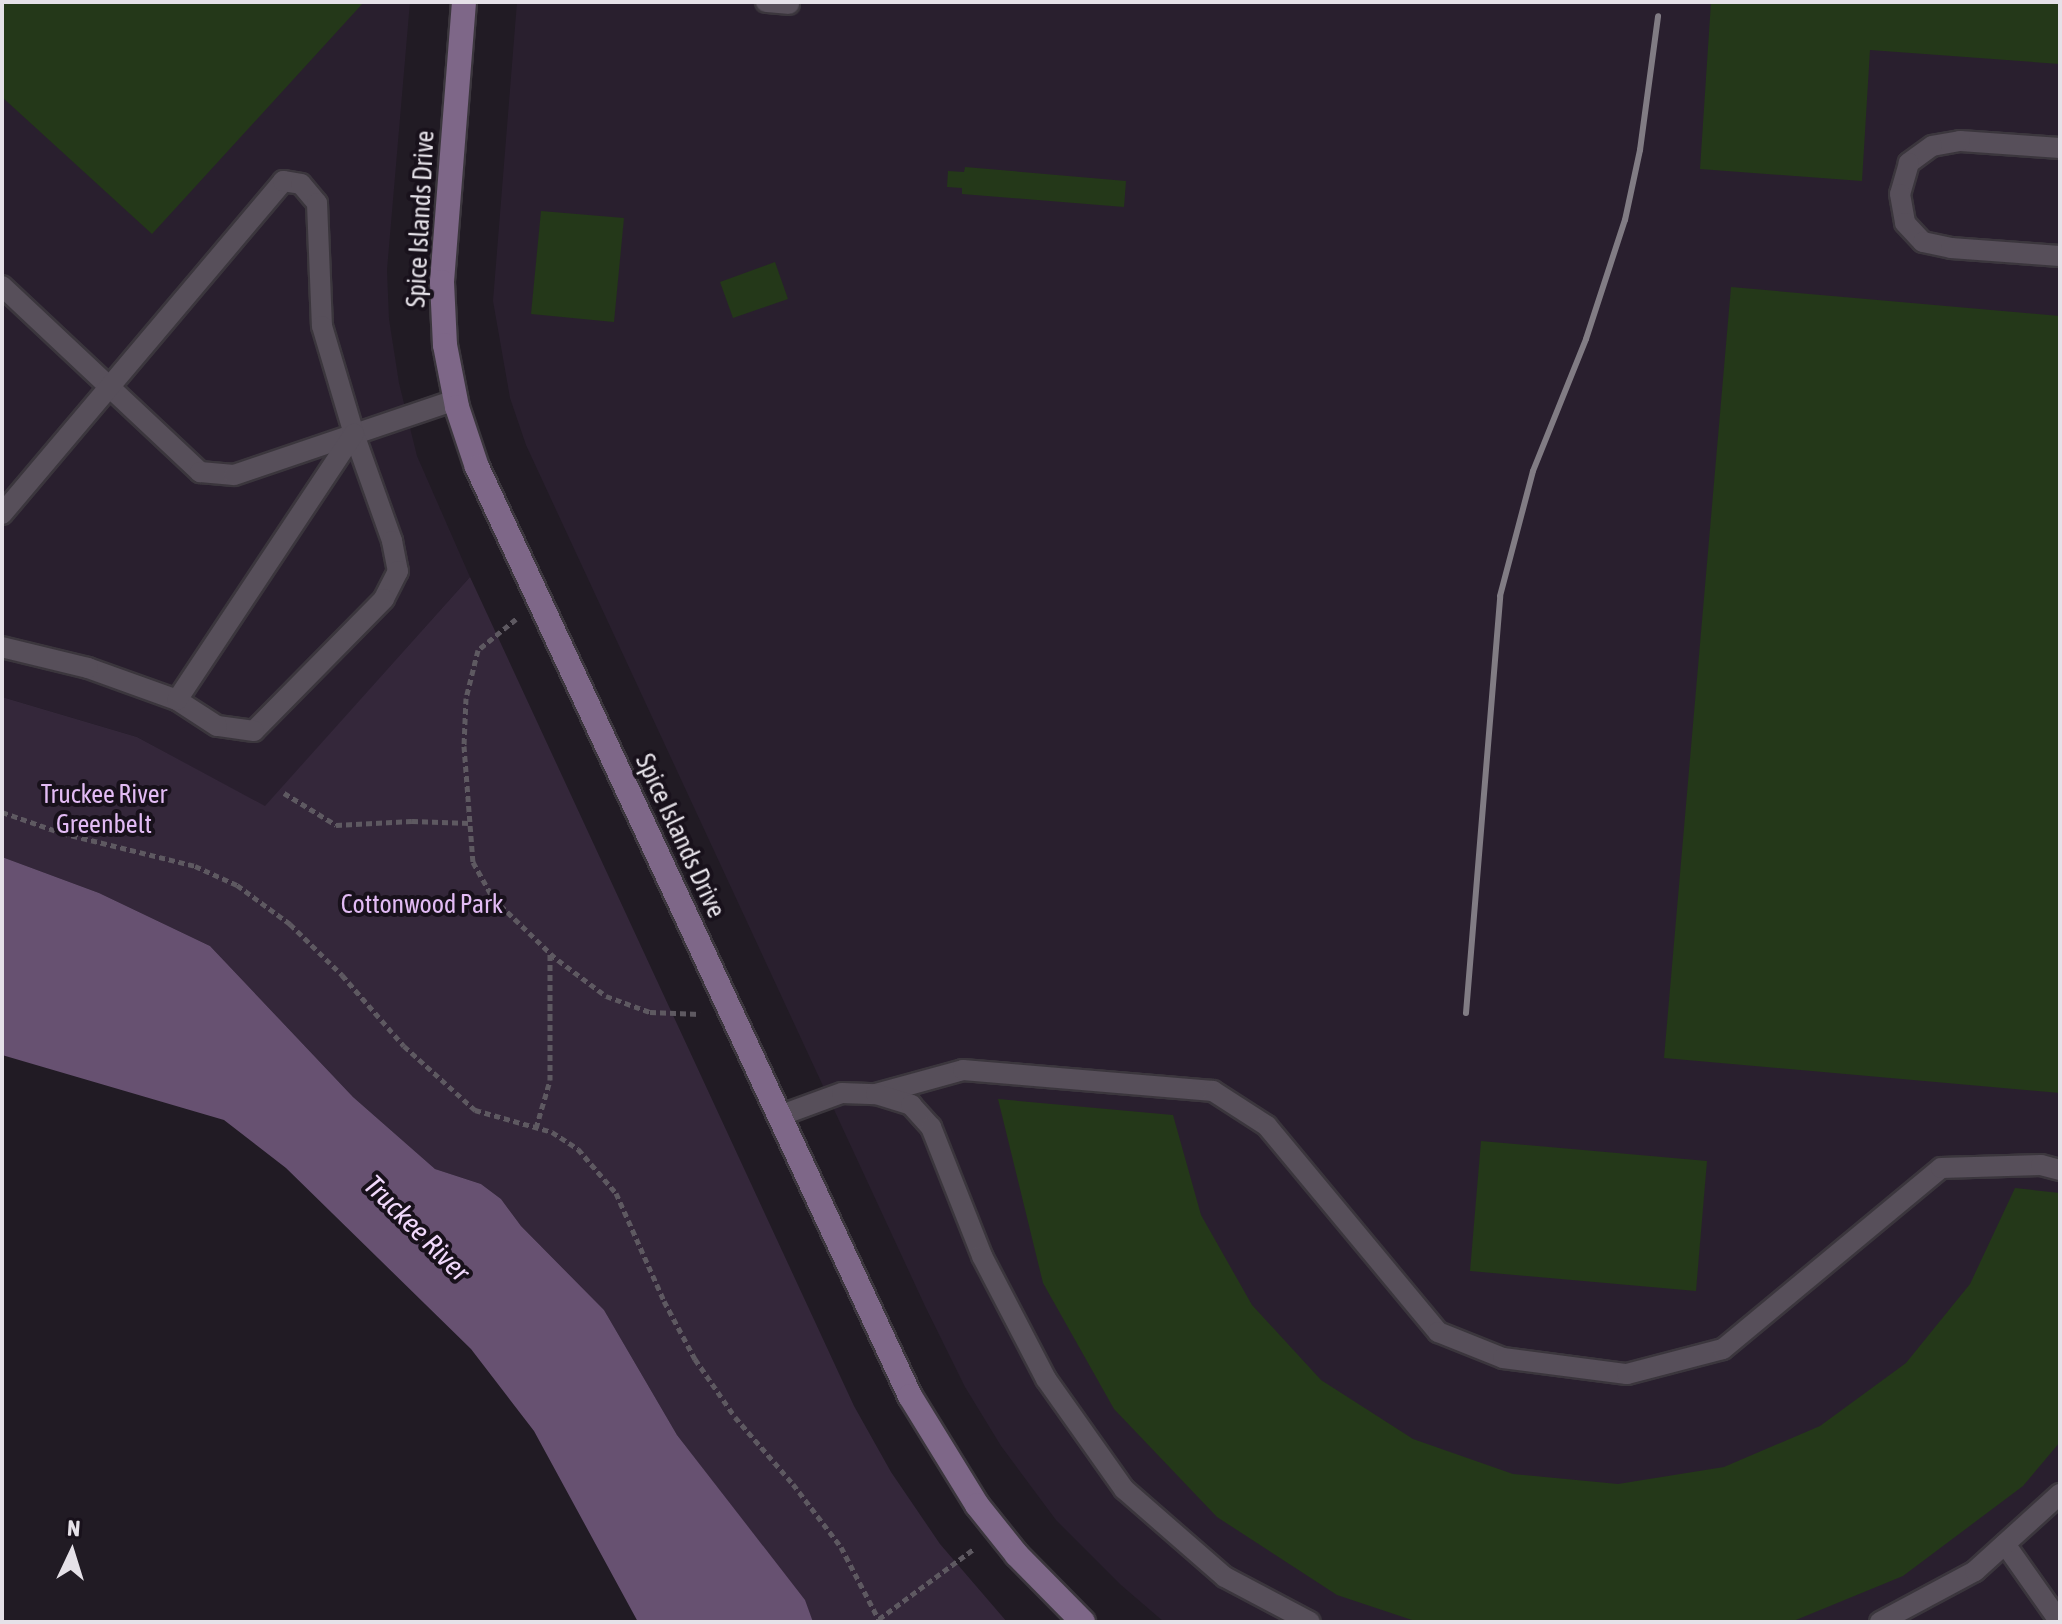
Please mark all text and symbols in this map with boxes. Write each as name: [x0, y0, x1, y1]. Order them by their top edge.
street label: Spice Islands Drive: [401, 130, 441, 308]
street label: Spice Islands Drive: [628, 749, 732, 923]
park label: Truckee River Greenbelt: [41, 779, 167, 840]
park label: Cottonwood Park: [341, 889, 503, 921]
water label: Truckee River: [357, 1168, 477, 1288]
north arrow: [32, 1512, 112, 1592]
text: N: [66, 1515, 81, 1541]

